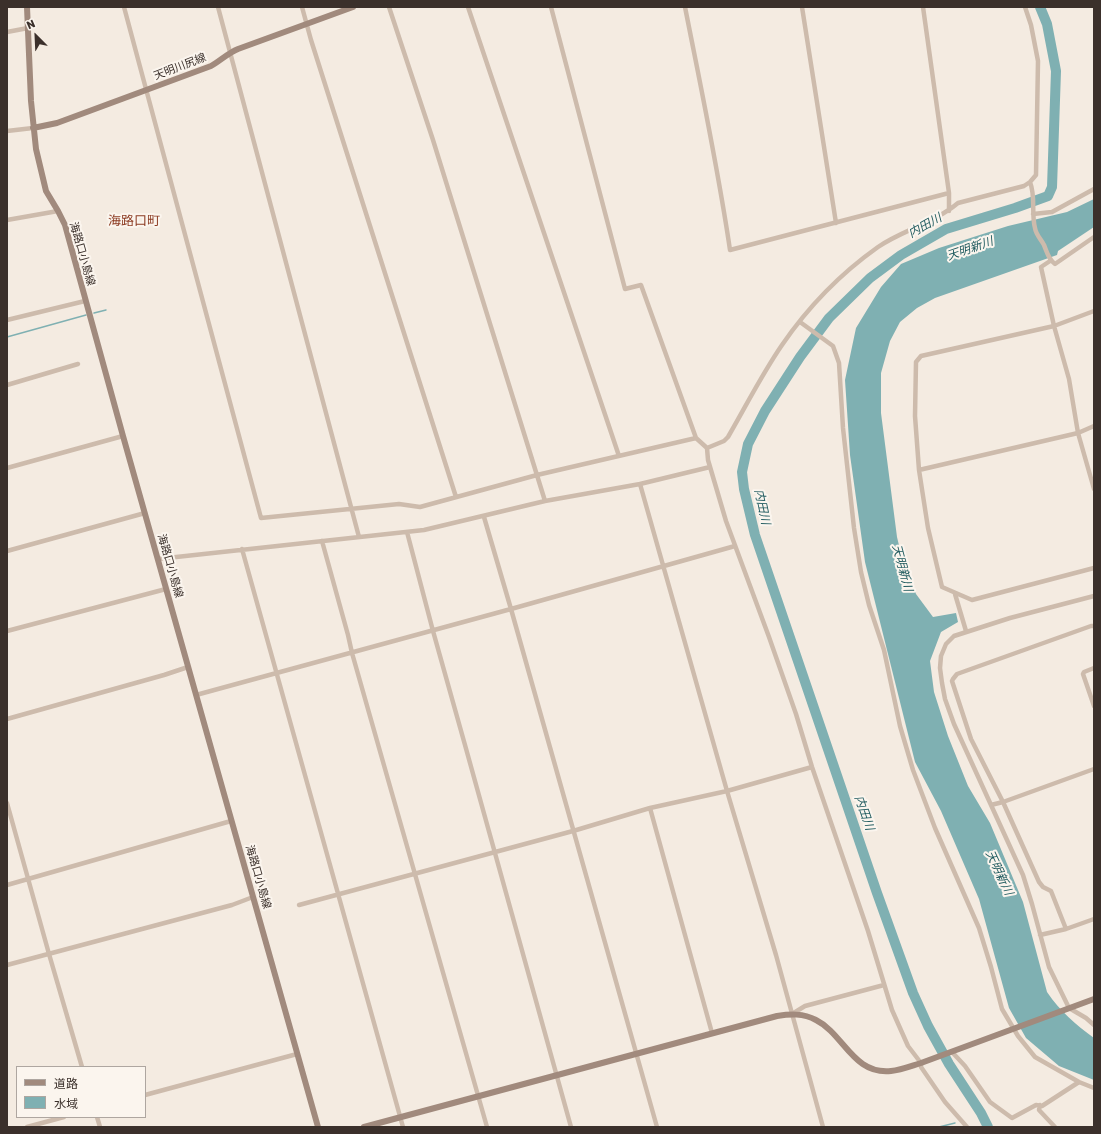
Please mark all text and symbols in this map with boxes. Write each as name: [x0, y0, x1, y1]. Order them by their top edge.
north arrow: [16, 16, 56, 56]
text: N: [25, 17, 37, 32]
street label: 天明川尻線: [152, 51, 208, 83]
water label: 内田川: [906, 211, 944, 241]
district label: 海路口町: [108, 213, 160, 229]
street label: 海路口小島線: [67, 220, 97, 288]
water label: 天明新川: [945, 234, 995, 264]
water label: 内田川: [751, 488, 773, 526]
street label: 海路口小島線: [155, 532, 185, 600]
water label: 天明新川: [889, 543, 915, 593]
water label: 内田川: [851, 794, 877, 832]
street label: 海路口小島線: [243, 843, 273, 911]
water label: 天明新川: [982, 848, 1016, 898]
legend: [16, 1066, 146, 1118]
text: 道路: [54, 1077, 78, 1091]
text: 水域: [54, 1097, 78, 1111]

